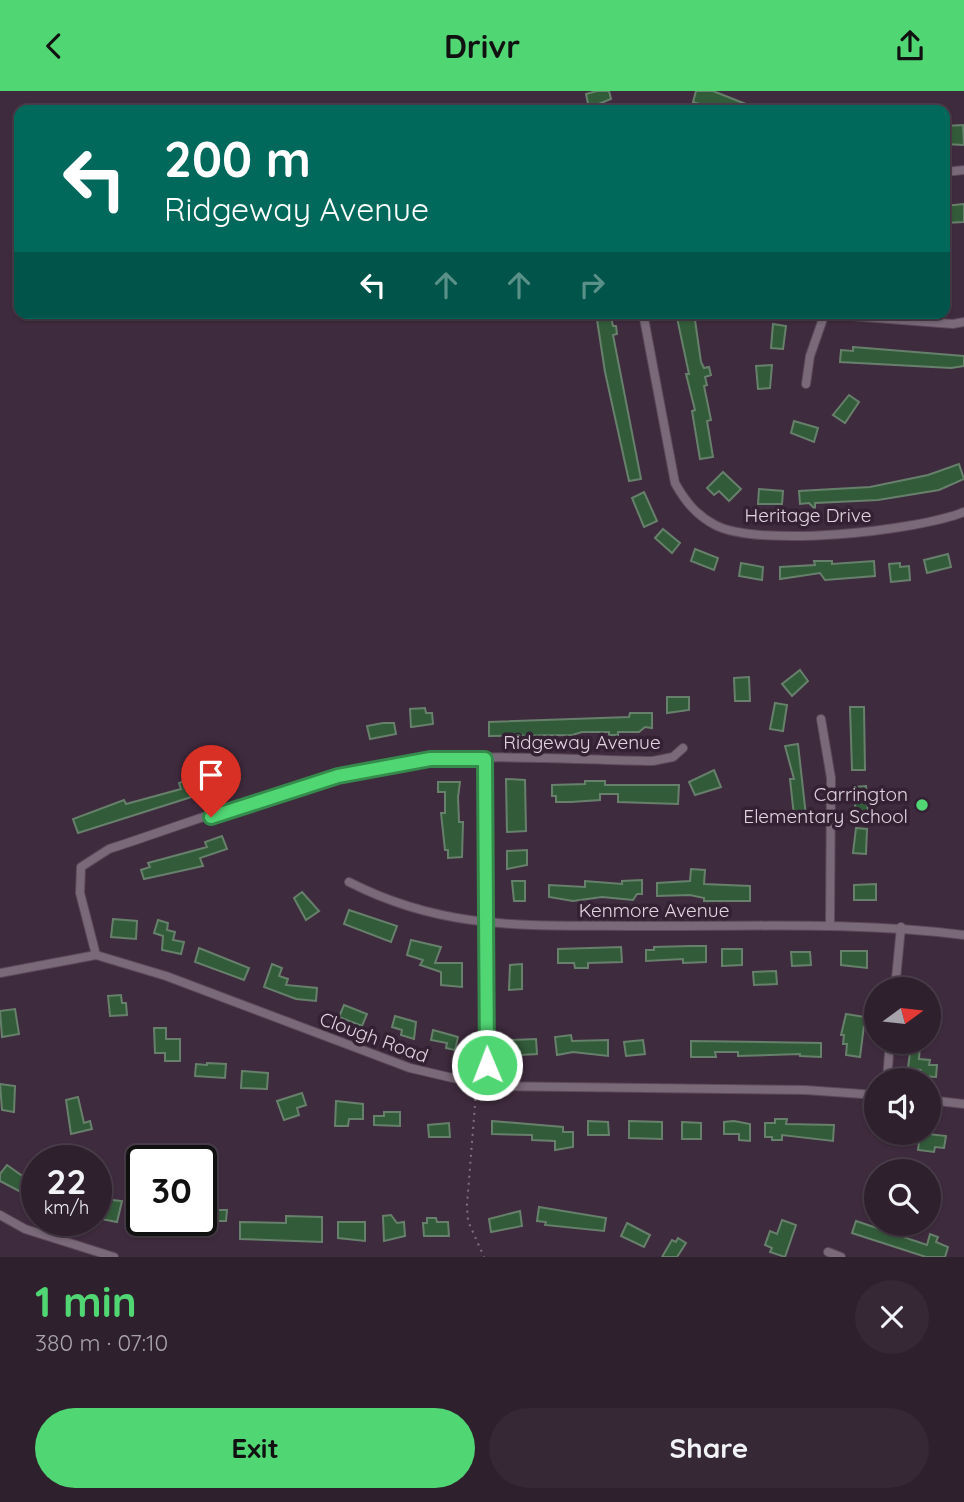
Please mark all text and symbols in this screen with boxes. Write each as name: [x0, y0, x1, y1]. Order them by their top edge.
text: Drivr: [444, 26, 520, 66]
icon: back: [35, 27, 73, 65]
icon: share: [891, 27, 929, 65]
text: 200 m: [164, 128, 311, 189]
icon: left: [49, 133, 140, 224]
text: Ridgeway Avenue: [164, 189, 429, 229]
icon: left: [354, 266, 392, 304]
icon: ahead: [427, 266, 465, 304]
icon: ahead: [500, 266, 538, 304]
icon: right: [573, 266, 611, 304]
street label: Heritage Drive: [745, 503, 871, 527]
street label: Ridgeway Avenue: [503, 730, 661, 754]
pin: [181, 745, 241, 817]
icon: arrive: [192, 756, 230, 794]
place label: Carrington Elementary School: [743, 782, 908, 828]
marker: Carrington Elementary School: [914, 797, 930, 813]
street label: Kenmore Avenue: [579, 898, 729, 922]
north arrow: [864, 977, 942, 1053]
map controls: [864, 977, 941, 1236]
street label: Clough Road: [316, 1006, 432, 1068]
position arrow: [450, 1028, 524, 1102]
button: sound: [864, 1068, 941, 1145]
speed limit sign: 30: [126, 1145, 217, 1236]
text: 22: [47, 1159, 86, 1203]
button: search: [864, 1159, 941, 1236]
text: km/h: [44, 1196, 89, 1219]
text: 1 min: [35, 1275, 137, 1328]
button: close: [855, 1280, 929, 1354]
text: 380 m · 07:10: [35, 1328, 168, 1357]
button: Exit: [35, 1408, 475, 1488]
button: Share: [489, 1408, 929, 1488]

